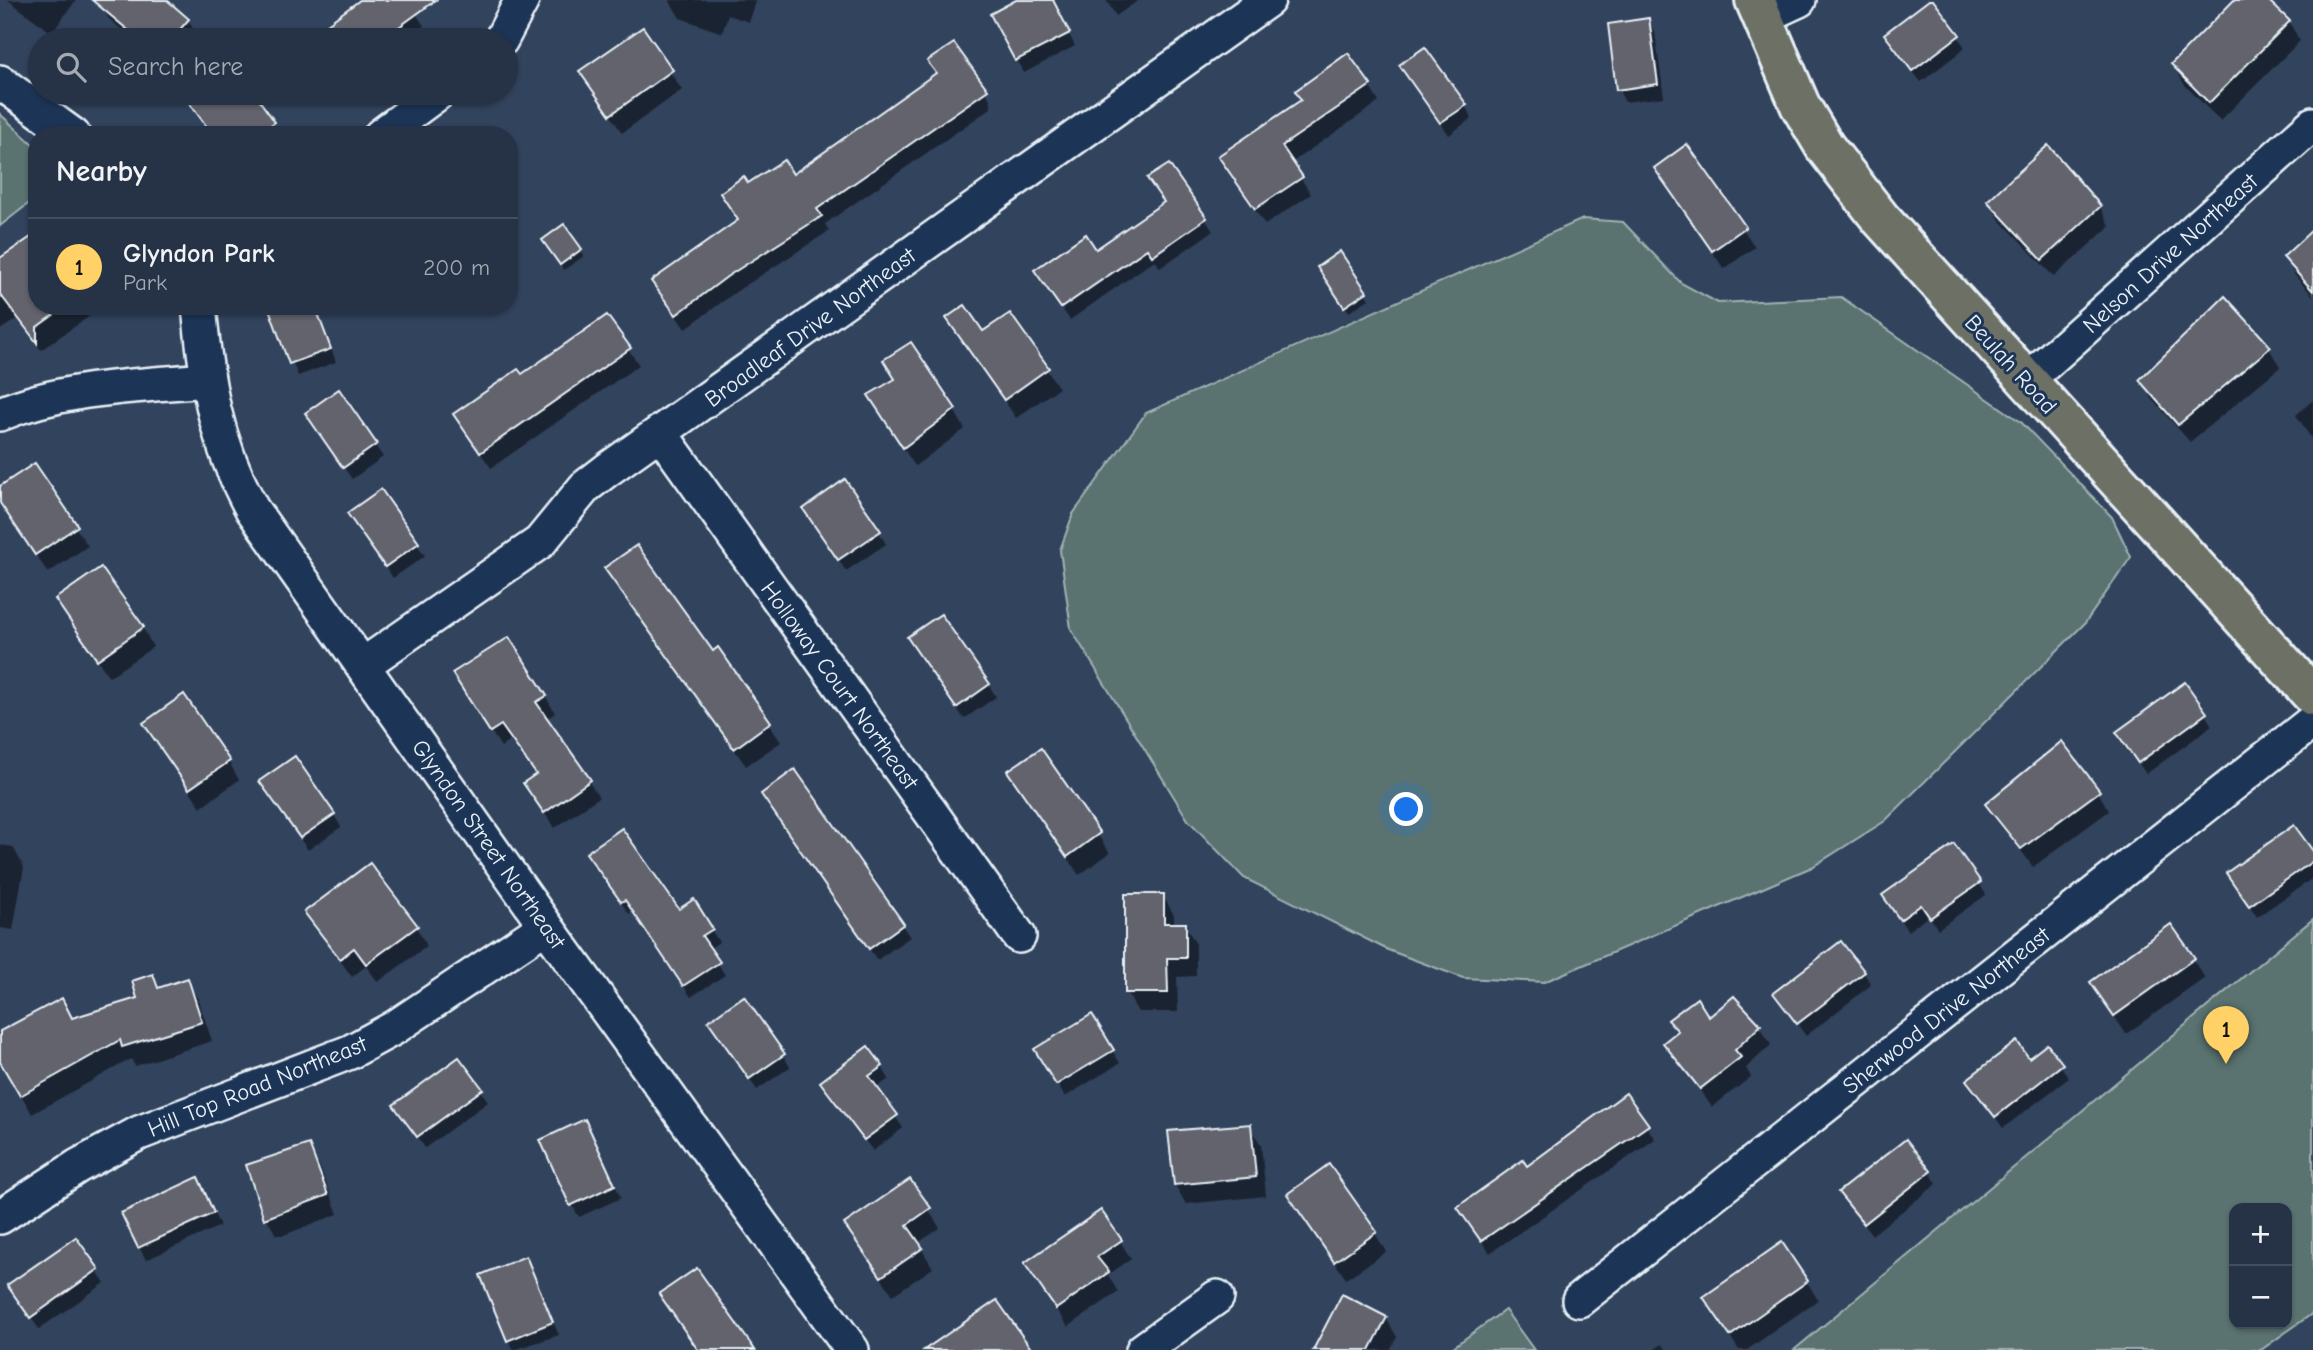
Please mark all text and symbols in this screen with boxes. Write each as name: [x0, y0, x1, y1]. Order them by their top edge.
search box: [28, 28, 518, 105]
icon: search: [52, 48, 90, 86]
text: Search here: [108, 52, 243, 82]
text: Nearby: [56, 154, 147, 189]
street label: Nelson Drive Northeast: [2077, 167, 2264, 339]
text: Glyndon Park: [123, 239, 275, 269]
street label: Broadleaf Drive Northeast: [700, 241, 922, 413]
text: 1: [74, 254, 84, 281]
text: 200 m: [423, 254, 490, 281]
text: Park: [123, 269, 167, 296]
street label: Beulah Road: [1959, 309, 2062, 419]
street label: Holloway Court Northeast: [755, 576, 925, 796]
street label: Glyndon Street Northeast: [406, 734, 572, 955]
your location: [1389, 792, 1423, 826]
street label: Sherwood Drive Northeast: [1837, 920, 2056, 1100]
pin: 1: [2203, 1006, 2249, 1064]
street label: Hill Top Road Northeast: [144, 1030, 372, 1143]
map controls: [2229, 1203, 2292, 1329]
button: +: [2229, 1203, 2292, 1266]
button: −: [2229, 1266, 2292, 1329]

